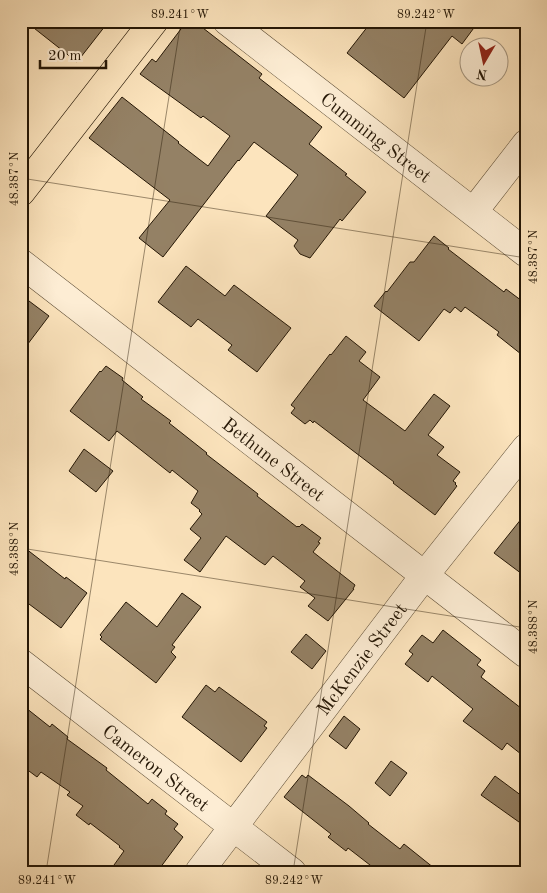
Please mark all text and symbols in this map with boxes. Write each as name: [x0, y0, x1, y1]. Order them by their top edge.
text: 89.241°W: [151, 9, 209, 21]
text: 89.242°W: [397, 9, 455, 21]
scale bar: [40, 38, 106, 70]
north arrow: [460, 38, 510, 88]
text: 20 m: [48, 49, 82, 64]
text: N: [475, 66, 489, 82]
street label: Cumming Street: [316, 90, 434, 188]
text: 48.387°N: [9, 152, 21, 206]
text: 48.387°N: [528, 230, 540, 284]
street label: Bethune Street: [218, 415, 327, 506]
text: 48.388°N: [9, 522, 21, 576]
street label: McKenzie Street: [315, 600, 412, 720]
text: 48.388°N: [528, 600, 540, 654]
street label: Cameron Street: [98, 722, 212, 816]
text: 89.241°W: [18, 875, 76, 887]
text: 89.242°W: [265, 875, 323, 887]

